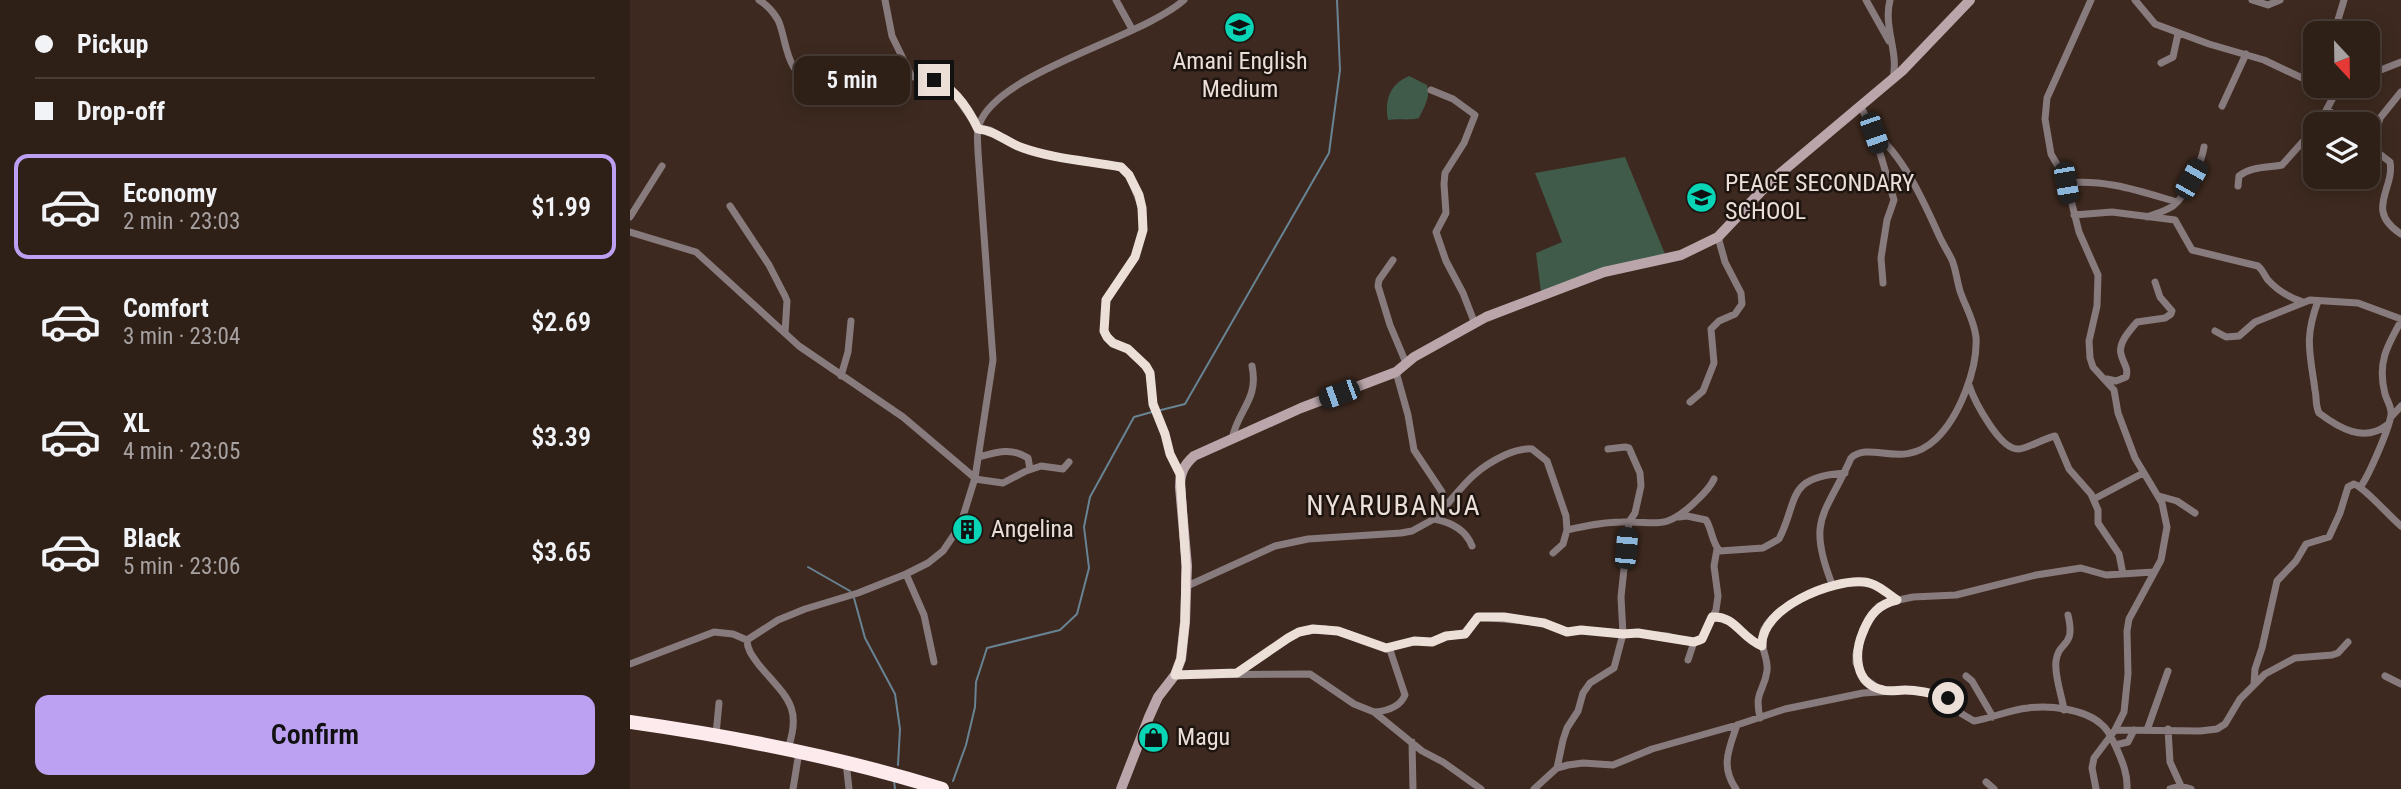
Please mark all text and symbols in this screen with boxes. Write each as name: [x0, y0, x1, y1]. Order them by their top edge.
school or university icon: Amani English Medium: [1223, 10, 1257, 44]
north arrow: [2303, 21, 2380, 98]
map controls: [2303, 21, 2380, 189]
text: Pickup: [77, 29, 148, 59]
place label: Amani English Medium: [1173, 47, 1308, 103]
callout: 5 min: [794, 56, 910, 104]
route end: [918, 64, 950, 96]
text: 5 min: [827, 67, 877, 94]
text: Drop-off: [77, 96, 165, 126]
car: [1858, 110, 1891, 156]
button: layers: [2303, 112, 2380, 189]
car: [2172, 156, 2211, 202]
car: [2053, 160, 2080, 206]
place label: PEACE SECONDARY SCHOOL: [1725, 169, 1915, 225]
icon: car: [39, 175, 102, 238]
text: Economy: [123, 178, 217, 208]
school or university icon: PEACE SECONDARY SCHOOL: [1685, 180, 1719, 214]
text: $1.99: [531, 192, 591, 222]
text: 2 min · 23:03: [123, 208, 240, 235]
icon: car: [39, 290, 102, 353]
text: Comfort: [123, 293, 209, 323]
text: $2.69: [531, 307, 591, 337]
text: 3 min · 23:04: [123, 323, 240, 350]
car: [1316, 377, 1363, 411]
icon: car: [39, 405, 102, 468]
text: XL: [123, 408, 150, 438]
text: $3.39: [531, 422, 591, 452]
text: 4 min · 23:05: [123, 438, 240, 465]
district label: NYARUBANJA: [1306, 489, 1482, 522]
building icon: Angelina: [951, 512, 985, 546]
place label: Angelina: [991, 515, 1074, 543]
icon: car: [39, 520, 102, 583]
text: Black: [123, 523, 181, 553]
car: [1614, 526, 1639, 570]
text: $3.65: [531, 537, 591, 567]
text: 5 min · 23:06: [123, 553, 240, 580]
route start: [1932, 682, 1964, 714]
button: Confirm: [35, 695, 595, 775]
shop icon: Magu: [1137, 720, 1171, 754]
place label: Magu: [1177, 723, 1230, 751]

